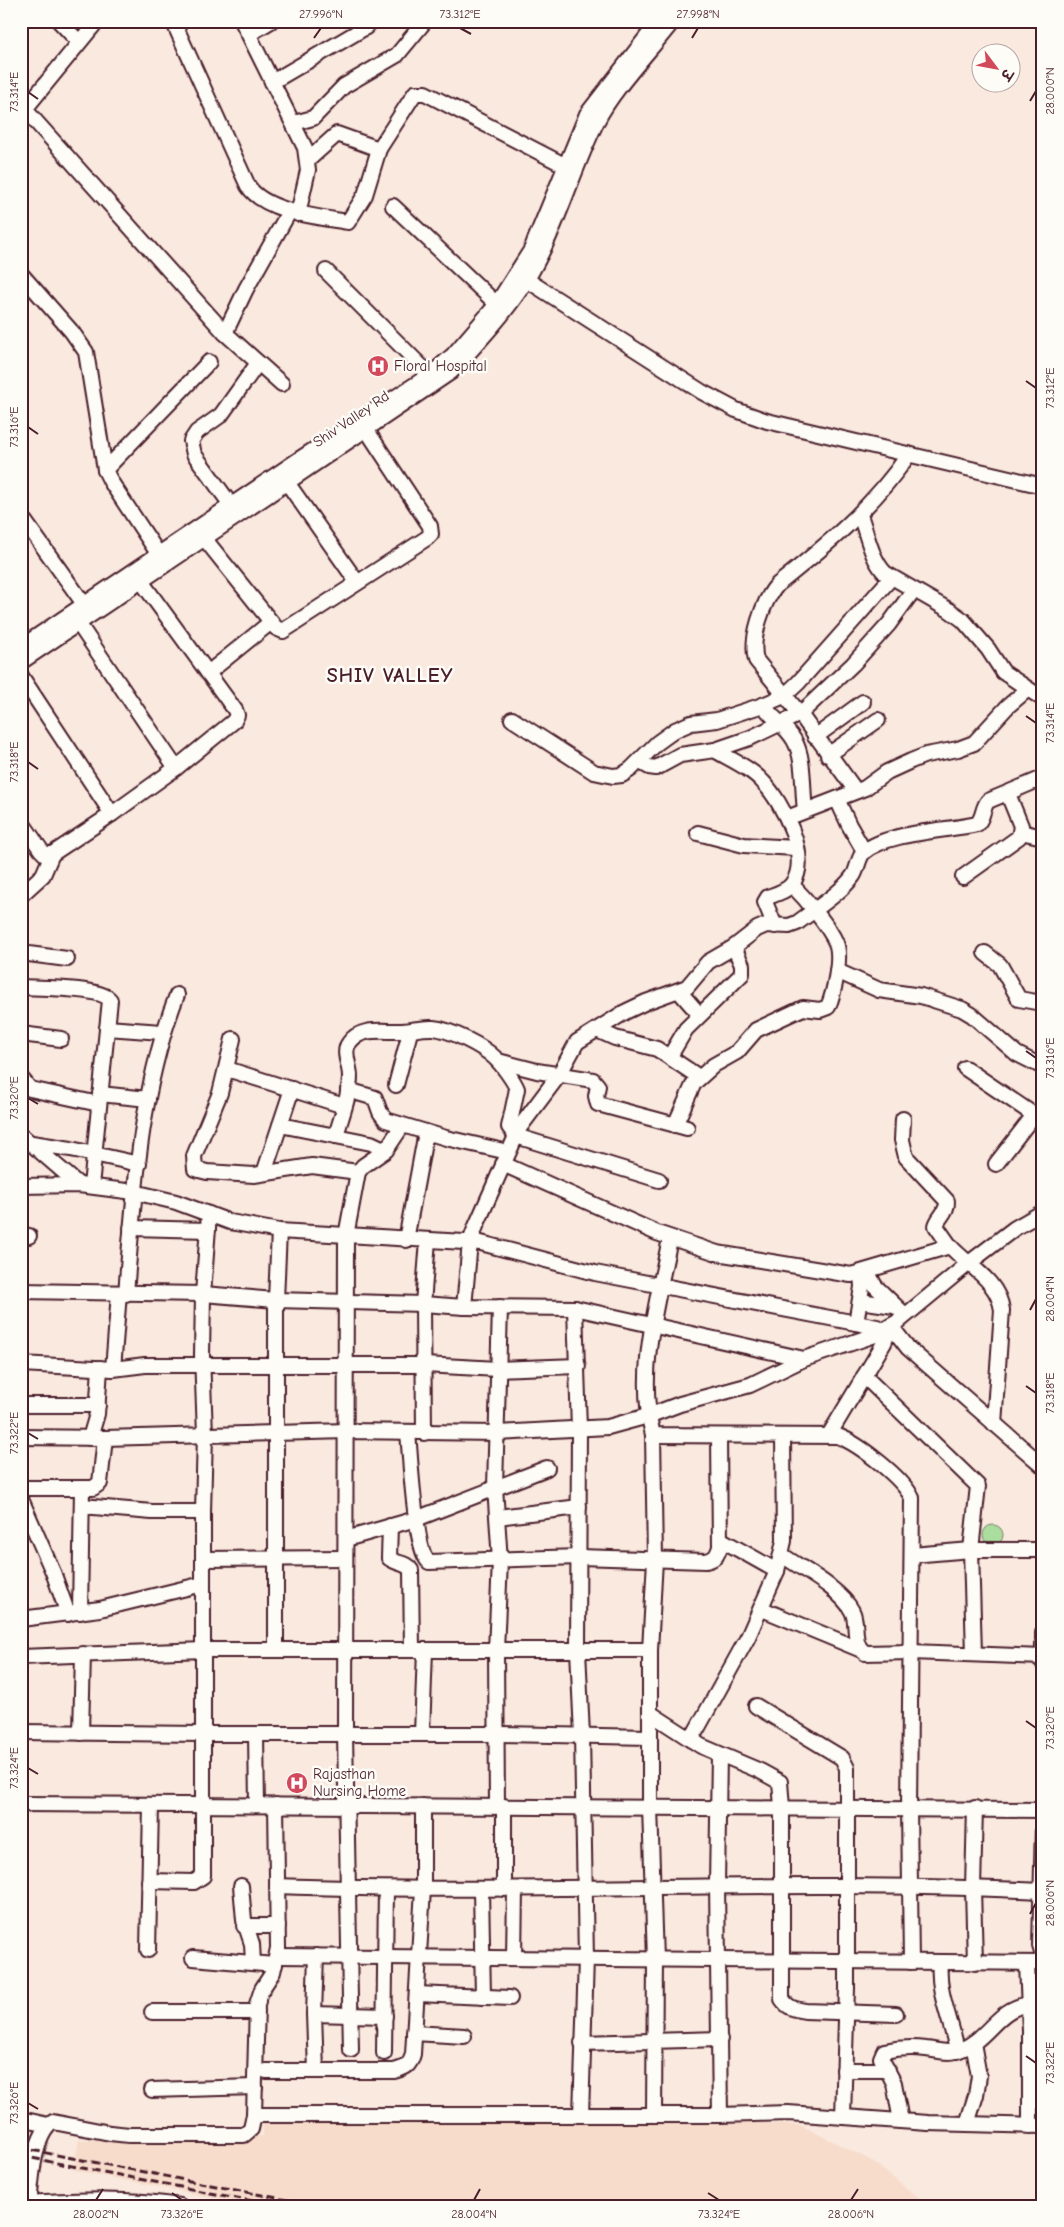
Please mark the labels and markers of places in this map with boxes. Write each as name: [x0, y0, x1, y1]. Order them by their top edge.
hospital icon: Floral Hospital: [366, 354, 390, 378]
place label: Floral Hospital: [394, 357, 487, 375]
place label: Rajasthan Nursing Home: [313, 1765, 407, 1800]
hospital icon: Rajasthan Nursing Home: [285, 1771, 309, 1795]

